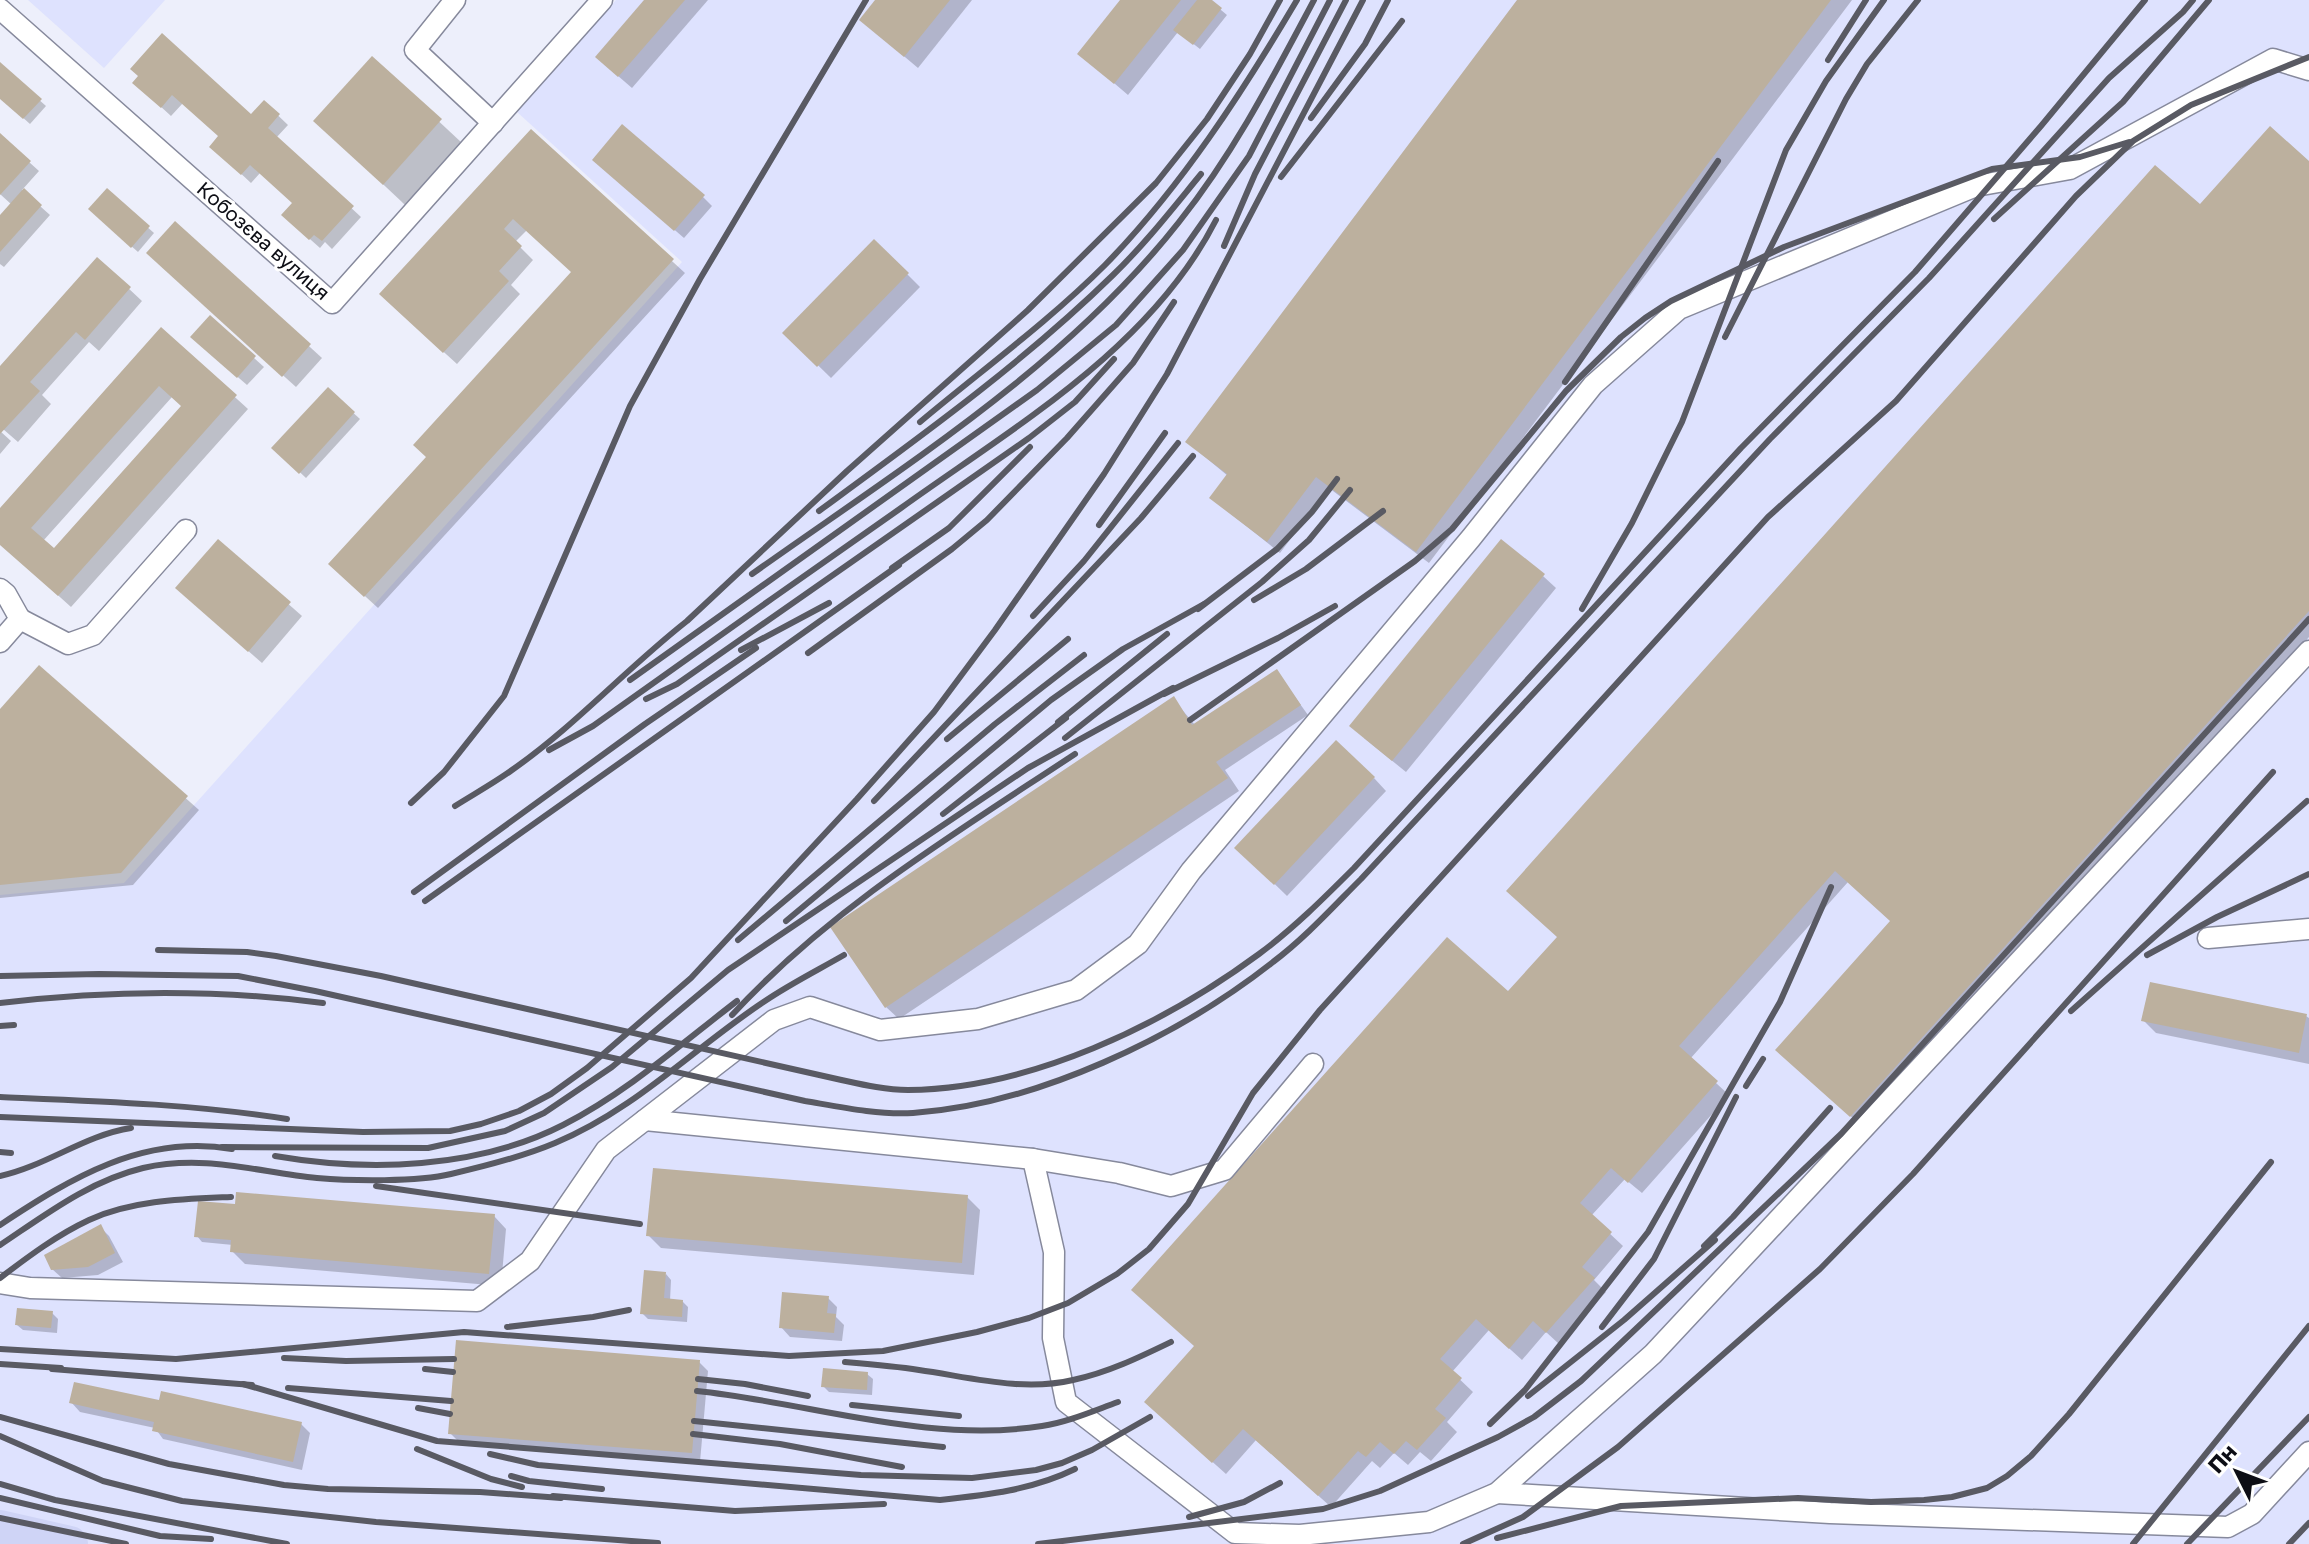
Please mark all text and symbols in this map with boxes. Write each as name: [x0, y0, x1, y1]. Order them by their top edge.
street label: Кобозєва вулиця: [193, 176, 335, 304]
north arrow: [2197, 1432, 2277, 1512]
text: Пн: [2202, 1438, 2242, 1478]

